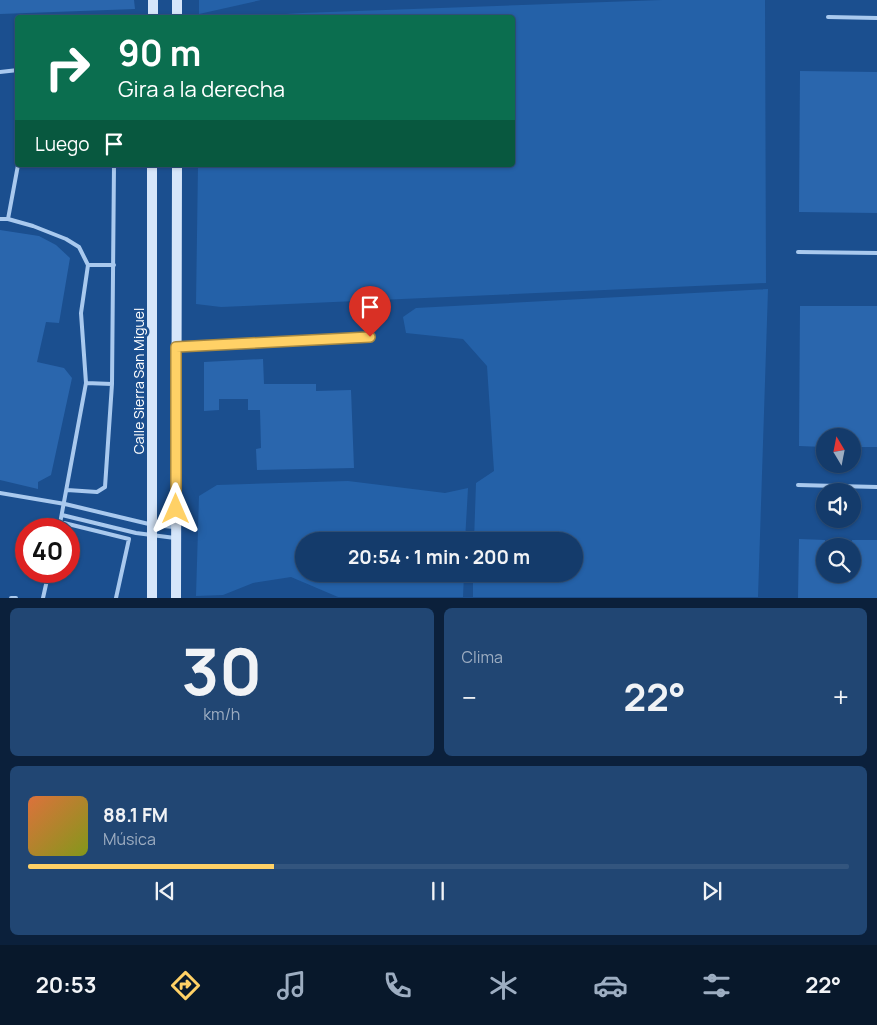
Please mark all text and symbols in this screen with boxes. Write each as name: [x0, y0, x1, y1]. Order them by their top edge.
text: 90 m: [118, 29, 201, 77]
icon: right: [35, 35, 100, 100]
text: Gira a la derecha: [118, 74, 285, 104]
icon: arrive: [100, 130, 128, 158]
text: Luego: [35, 131, 90, 157]
pin: [349, 286, 391, 337]
icon: arrive: [356, 293, 384, 321]
street label: Calle Sierra San Miguel: [129, 308, 148, 454]
north arrow: [816, 428, 861, 472]
map controls: [816, 428, 861, 583]
position arrow: [149, 482, 201, 534]
button: sound: [816, 483, 861, 528]
speed limit sign: 40: [15, 518, 80, 583]
button: search: [816, 538, 861, 583]
text: 20:54 · 1 min · 200 m: [348, 544, 530, 570]
text: 30: [181, 626, 262, 715]
text: Clima: [462, 646, 503, 668]
text: 22°: [624, 670, 686, 722]
text: −: [462, 678, 477, 716]
text: +: [833, 678, 849, 716]
text: km/h: [203, 703, 240, 725]
text: 88.1 FM: [103, 802, 168, 828]
text: Música: [103, 828, 156, 850]
icon: previous: [151, 877, 179, 905]
icon: pause: [424, 877, 452, 905]
icon: next: [698, 877, 726, 905]
icon: directions: [168, 968, 203, 1003]
icon: music: [274, 968, 309, 1003]
icon: phone: [380, 968, 415, 1003]
icon: climate: [486, 968, 521, 1003]
icon: car: [593, 968, 628, 1003]
icon: filters: [699, 968, 734, 1003]
text: 20:53: [36, 970, 96, 1000]
text: 22°: [805, 970, 841, 1000]

